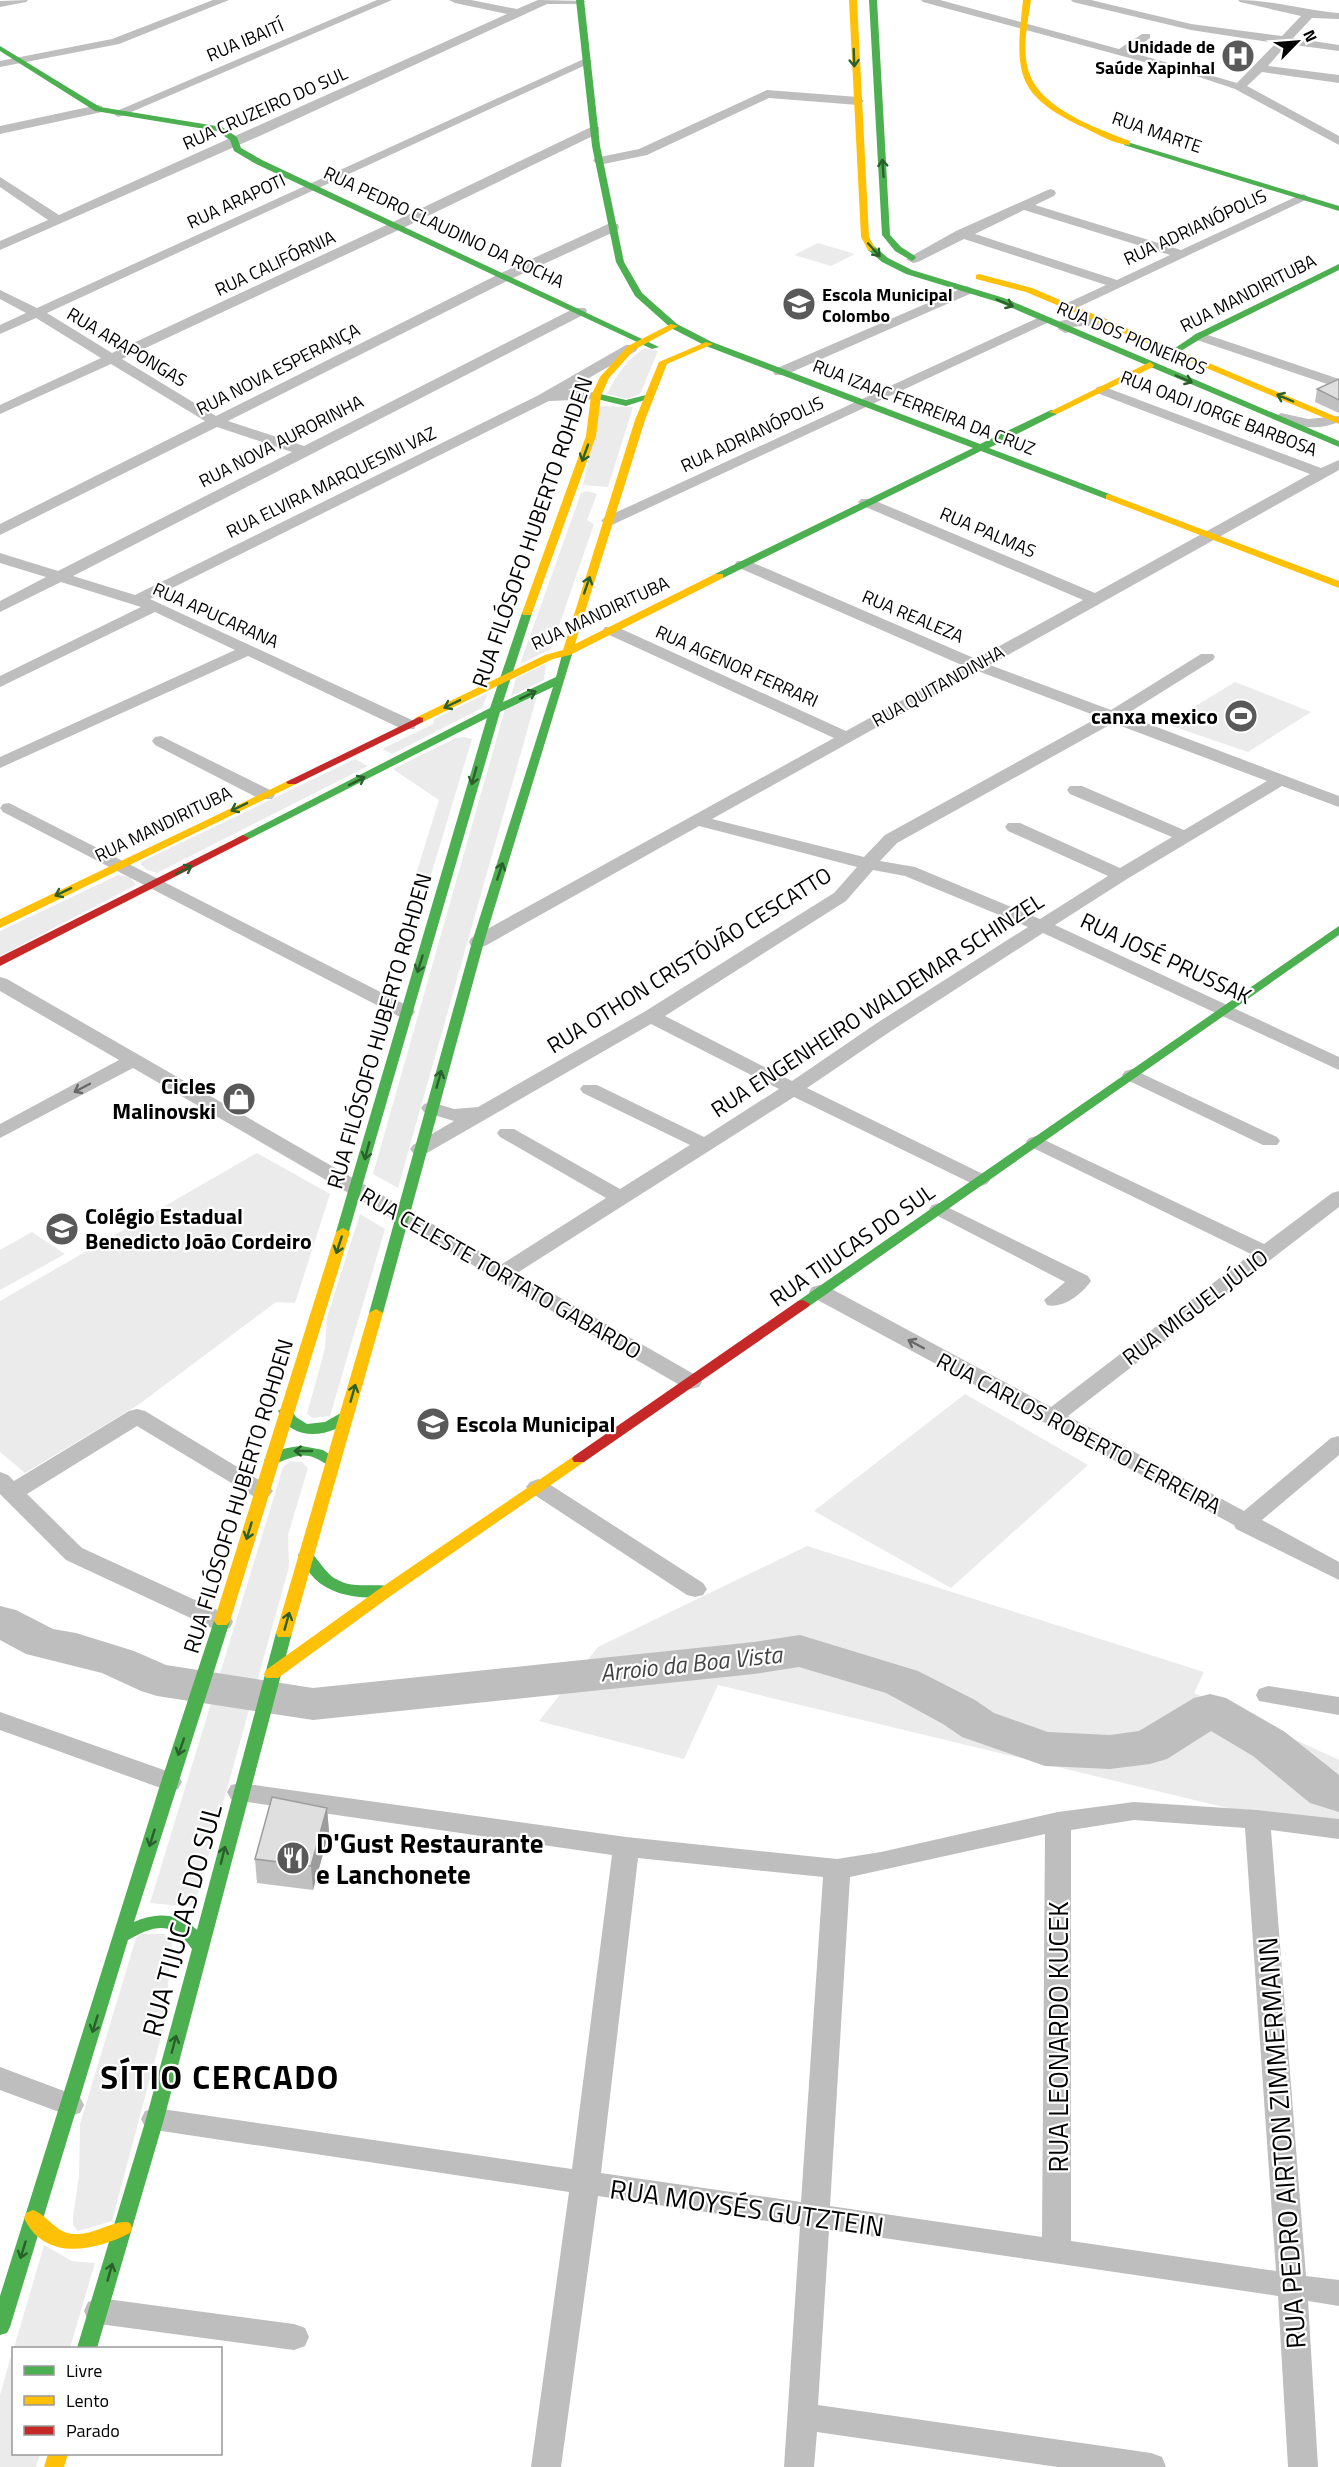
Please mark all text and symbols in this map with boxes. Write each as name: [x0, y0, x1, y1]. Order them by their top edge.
street label: RUA IBAITÍ: [202, 11, 288, 68]
north arrow: [1267, 12, 1327, 72]
text: N: [1297, 26, 1324, 46]
place label: Unidade de Saúde Xapinhal: [1095, 33, 1215, 81]
hospital icon: Unidade de Saúde Xapinhal: [1220, 38, 1256, 74]
one-way arrow: [849, 48, 860, 68]
street label: RUA CRUZEIRO DO SUL: [178, 59, 352, 157]
street label: RUA MARTE: [1108, 104, 1206, 160]
one-way arrow: [877, 158, 888, 178]
street label: RUA PEDRO CLAUDINO DA ROCHA: [319, 159, 569, 295]
street label: RUA ARAPOTI: [182, 166, 290, 236]
street label: RUA ADRIANÓPOLIS: [1119, 182, 1271, 272]
street label: RUA CALIFÓRNIA: [210, 223, 340, 303]
one-way arrow: [867, 242, 881, 257]
street label: RUA MANDIRITUBA: [1175, 247, 1321, 339]
place label: Escola Municipal Colombo: [822, 281, 953, 329]
school or university icon: Escola Municipal Colombo: [781, 286, 817, 322]
street label: RUA DOS PIONEIROS: [1053, 294, 1211, 382]
one-way arrow: [995, 298, 1013, 309]
street label: RUA ARAPONGAS: [62, 300, 192, 394]
street label: RUA NOVA ESPERANÇA: [191, 316, 365, 422]
street label: RUA IZAAC FERREIRA DA CRUZ: [809, 352, 1039, 462]
street label: RUA OADI JORGE BARBOSA: [1117, 363, 1322, 463]
street label: RUA FILÓSOFO HUBERTO ROHDEN: [463, 372, 601, 692]
one-way arrow: [1174, 374, 1193, 385]
street label: RUA NOVA AURORINHA: [194, 388, 368, 494]
street label: RUA ADRIANÓPOLIS: [676, 389, 828, 479]
one-way arrow: [1276, 392, 1295, 403]
street label: RUA ELVIRA MARQUESINI VAZ: [221, 419, 441, 545]
one-way arrow: [578, 443, 589, 462]
street label: RUA PALMAS: [936, 500, 1040, 564]
street label: RUA MANDIRITUBA: [527, 569, 674, 657]
street label: RUA APUCARANA: [149, 575, 284, 655]
one-way arrow: [583, 576, 594, 595]
street label: RUA REALEZA: [858, 582, 968, 650]
street label: RUA AGENOR FERRARI: [651, 618, 823, 714]
street label: RUA QUITANDINHA: [867, 638, 1009, 734]
one-way arrow: [518, 688, 536, 700]
one-way arrow: [444, 698, 462, 710]
sports icon: canxa mexico: [1223, 698, 1259, 734]
place label: canxa mexico: [1091, 699, 1218, 733]
one-way arrow: [468, 767, 479, 786]
one-way arrow: [348, 775, 366, 786]
street label: RUA MANDIRITUBA: [90, 779, 236, 869]
one-way arrow: [231, 802, 249, 814]
street label: RUA OTHON CRISTÓVÃO CESCATTO: [540, 858, 838, 1062]
one-way arrow: [495, 862, 506, 881]
one-way arrow: [174, 864, 192, 875]
street label: RUA FILÓSOFO HUBERTO ROHDEN: [318, 869, 440, 1193]
street label: RUA ENGENHEIRO WALDEMAR SCHINZEL: [704, 884, 1051, 1126]
one-way arrow: [55, 887, 73, 899]
street label: RUA JOSÉ PRUSSAK: [1075, 903, 1258, 1013]
one-way arrow: [414, 954, 425, 973]
place label: Cicles Malinovski: [112, 1069, 216, 1128]
one-way arrow: [434, 1070, 446, 1089]
shop icon: Cicles Malinovski: [221, 1081, 257, 1117]
one-way arrow: [73, 1083, 91, 1094]
one-way arrow: [361, 1142, 372, 1161]
street label: RUA TIJUCAS DO SUL: [762, 1175, 942, 1315]
street label: RUA CELESTE TORTATO GABARDO: [354, 1178, 648, 1368]
place label: Colégio Estadual Benedicto João Cordeiro: [85, 1199, 312, 1258]
school or university icon: Colégio Estadual Benedicto João Cordeiro: [44, 1211, 80, 1247]
one-way arrow: [332, 1235, 343, 1254]
street label: RUA MIGUEL JÚLIO: [1115, 1241, 1275, 1373]
street label: RUA FILÓSOFO HUBERTO ROHDEN: [174, 1335, 302, 1657]
one-way arrow: [908, 1338, 925, 1350]
street label: RUA CARLOS ROBERTO FERREIRA: [931, 1343, 1227, 1523]
one-way arrow: [348, 1384, 359, 1403]
school or university icon: Escola Municipal: [415, 1406, 451, 1442]
place label: Escola Municipal: [456, 1407, 616, 1441]
one-way arrow: [293, 1445, 313, 1457]
one-way arrow: [243, 1521, 254, 1540]
one-way arrow: [282, 1612, 294, 1631]
water label: Arroio da Boa Vista: [598, 1635, 786, 1690]
one-way arrow: [174, 1737, 185, 1756]
street label: RUA TIJUCAS DO SUL: [130, 1799, 232, 2041]
place label: D'Gust Restaurante e Lanchonete: [316, 1822, 544, 1894]
one-way arrow: [146, 1828, 157, 1847]
restaurant icon: D'Gust Restaurante e Lanchonete: [275, 1840, 311, 1876]
one-way arrow: [218, 1846, 230, 1865]
street label: RUA LEONARDO KUCEK: [1037, 1901, 1078, 2173]
street label: RUA PEDRO AIRTON ZIMMERMANN: [1246, 1936, 1316, 2350]
one-way arrow: [89, 2014, 100, 2033]
one-way arrow: [169, 2035, 181, 2054]
district label: SÍTIO CERCADO: [100, 2052, 340, 2102]
street label: RUA MOYSÉS GUTZTEIN: [607, 2167, 887, 2247]
one-way arrow: [17, 2240, 28, 2259]
one-way arrow: [105, 2263, 116, 2282]
legend: [12, 2347, 222, 2455]
text: Livre: [66, 2357, 102, 2384]
text: Lento: [66, 2387, 109, 2414]
text: Parado: [66, 2417, 120, 2444]

